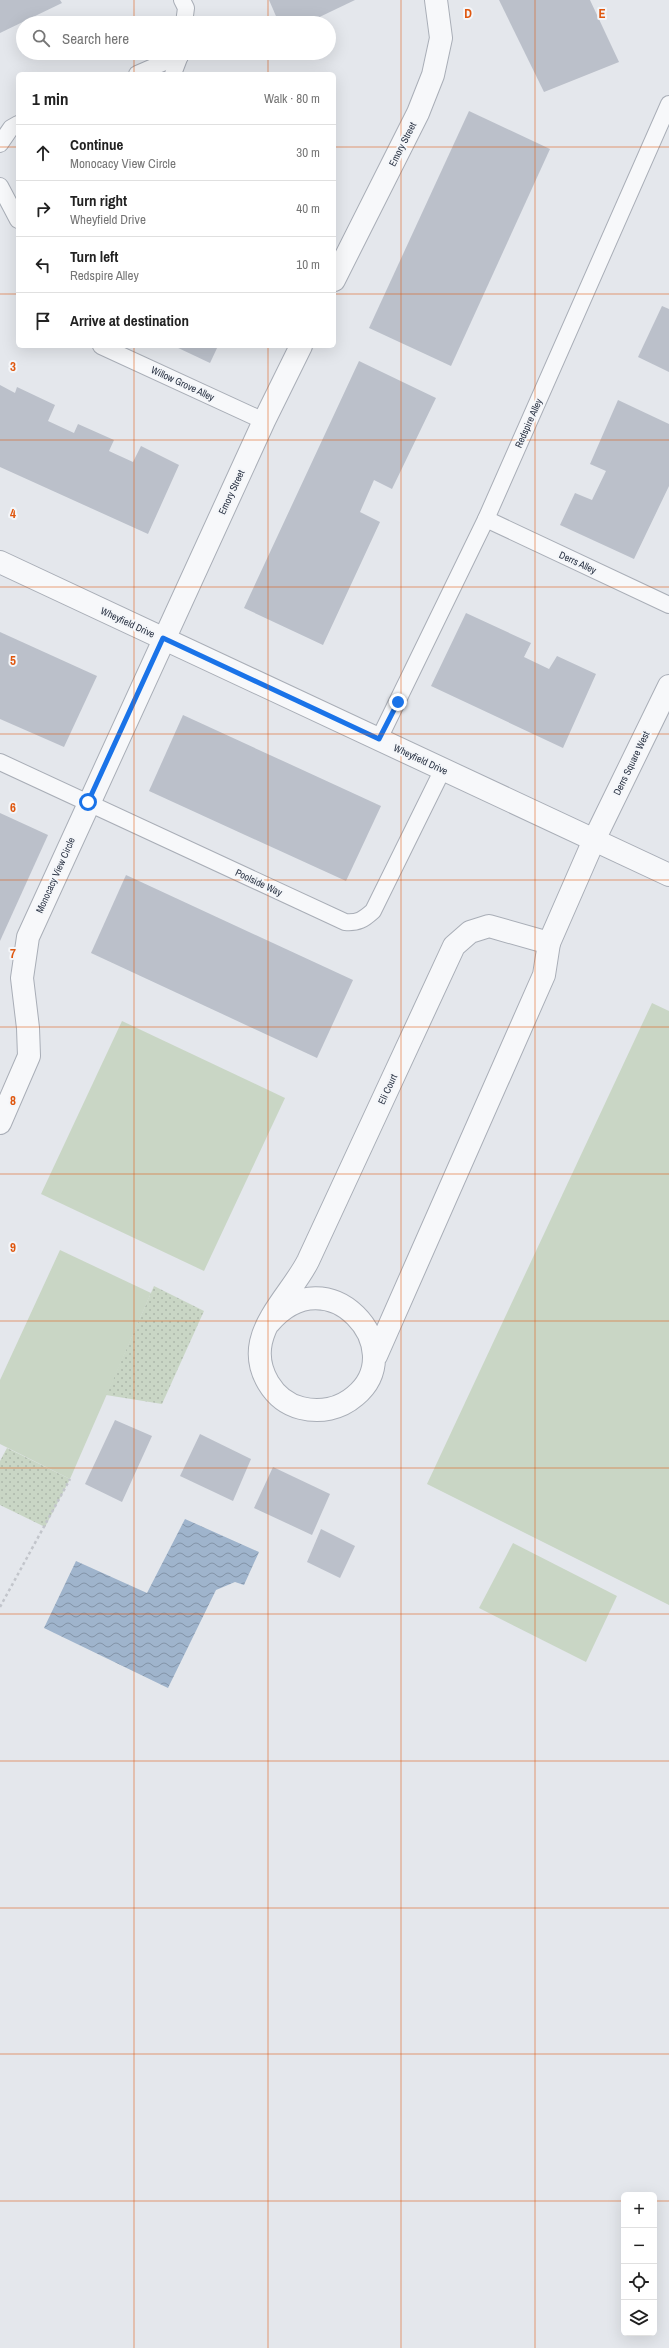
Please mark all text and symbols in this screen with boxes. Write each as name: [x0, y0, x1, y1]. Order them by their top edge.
text: D: [464, 5, 472, 22]
text: E: [598, 5, 606, 22]
search box: [16, 16, 336, 60]
icon: search: [30, 27, 52, 49]
text: Search here: [62, 28, 129, 49]
text: 1 min: [32, 87, 68, 110]
text: Walk · 80 m: [264, 90, 320, 107]
street label: Emory Street: [386, 119, 419, 168]
text: Continue: [70, 134, 123, 155]
icon: ahead: [32, 142, 54, 164]
text: 30 m: [296, 144, 320, 161]
text: Monocacy View Circle: [70, 155, 176, 172]
text: Turn right: [70, 190, 127, 211]
icon: right: [32, 198, 54, 220]
text: 40 m: [296, 200, 320, 217]
text: Wheyfield Drive: [70, 211, 146, 228]
text: Turn left: [70, 246, 118, 267]
icon: left: [32, 254, 54, 276]
text: 10 m: [296, 256, 320, 273]
text: Redspire Alley: [70, 267, 139, 284]
icon: arrive: [32, 310, 54, 332]
text: Arrive at destination: [70, 310, 189, 331]
text: 3: [10, 358, 16, 375]
street label: Willow Grove Alley: [149, 363, 217, 404]
street label: Redspire Alley: [512, 396, 546, 450]
street label: Emory Street: [215, 467, 248, 517]
text: 4: [10, 505, 16, 522]
street label: Derrs Alley: [557, 548, 599, 577]
street label: Wheyfield Drive: [99, 604, 157, 641]
text: 5: [10, 652, 16, 669]
route end: [389, 693, 407, 711]
street label: Derrs Square West: [610, 728, 653, 797]
street label: Wheyfield Drive: [392, 741, 450, 778]
route start: [79, 793, 97, 811]
text: 6: [10, 799, 16, 816]
street label: Monocacy View Circle: [33, 835, 78, 915]
street label: Poolside Way: [233, 866, 285, 899]
text: 7: [10, 945, 16, 962]
street label: Eli Court: [375, 1071, 400, 1106]
text: 8: [10, 1092, 16, 1109]
text: 9: [10, 1239, 16, 1256]
map controls: [621, 2192, 657, 2336]
button: +: [621, 2192, 657, 2228]
button: −: [621, 2228, 657, 2264]
button: locate: [621, 2264, 657, 2300]
button: layers: [621, 2300, 657, 2336]

